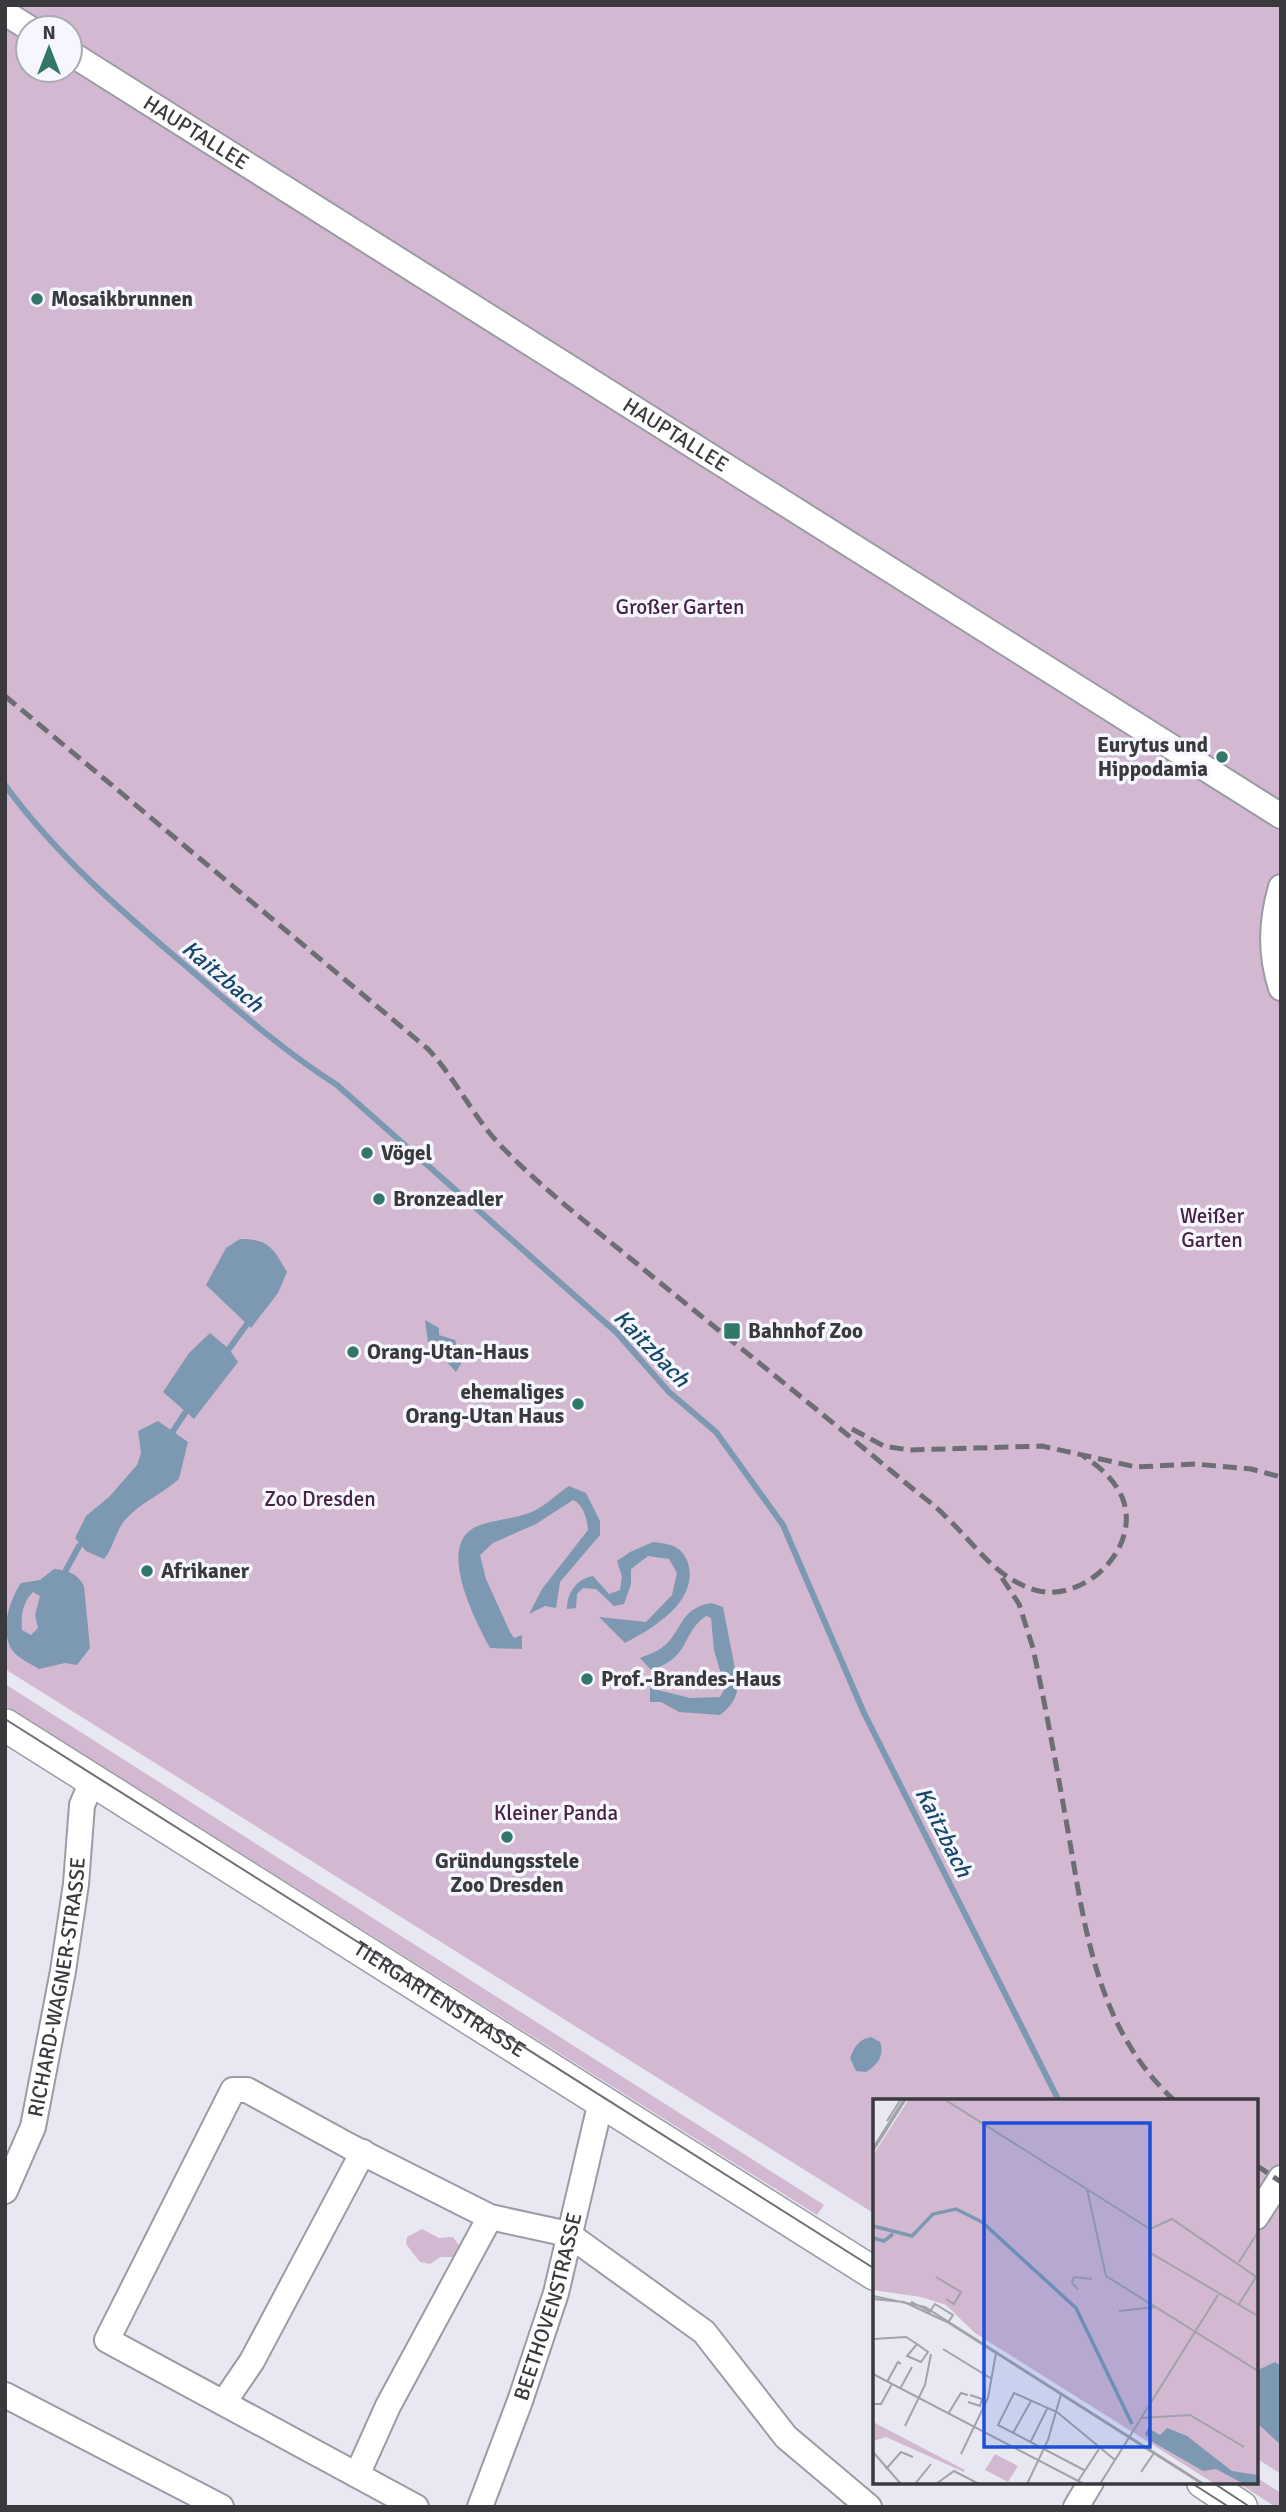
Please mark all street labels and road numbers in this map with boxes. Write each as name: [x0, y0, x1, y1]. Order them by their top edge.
street label: HAUPTALLEE: [138, 89, 254, 175]
street label: HAUPTALLEE: [618, 392, 733, 478]
street label: RICHARD-WAGNER-STRASSE: [22, 1856, 91, 2119]
street label: TIERGARTENSTRASSE: [349, 1935, 530, 2063]
street label: BEETHOVENSTRASSE: [508, 2210, 587, 2404]

